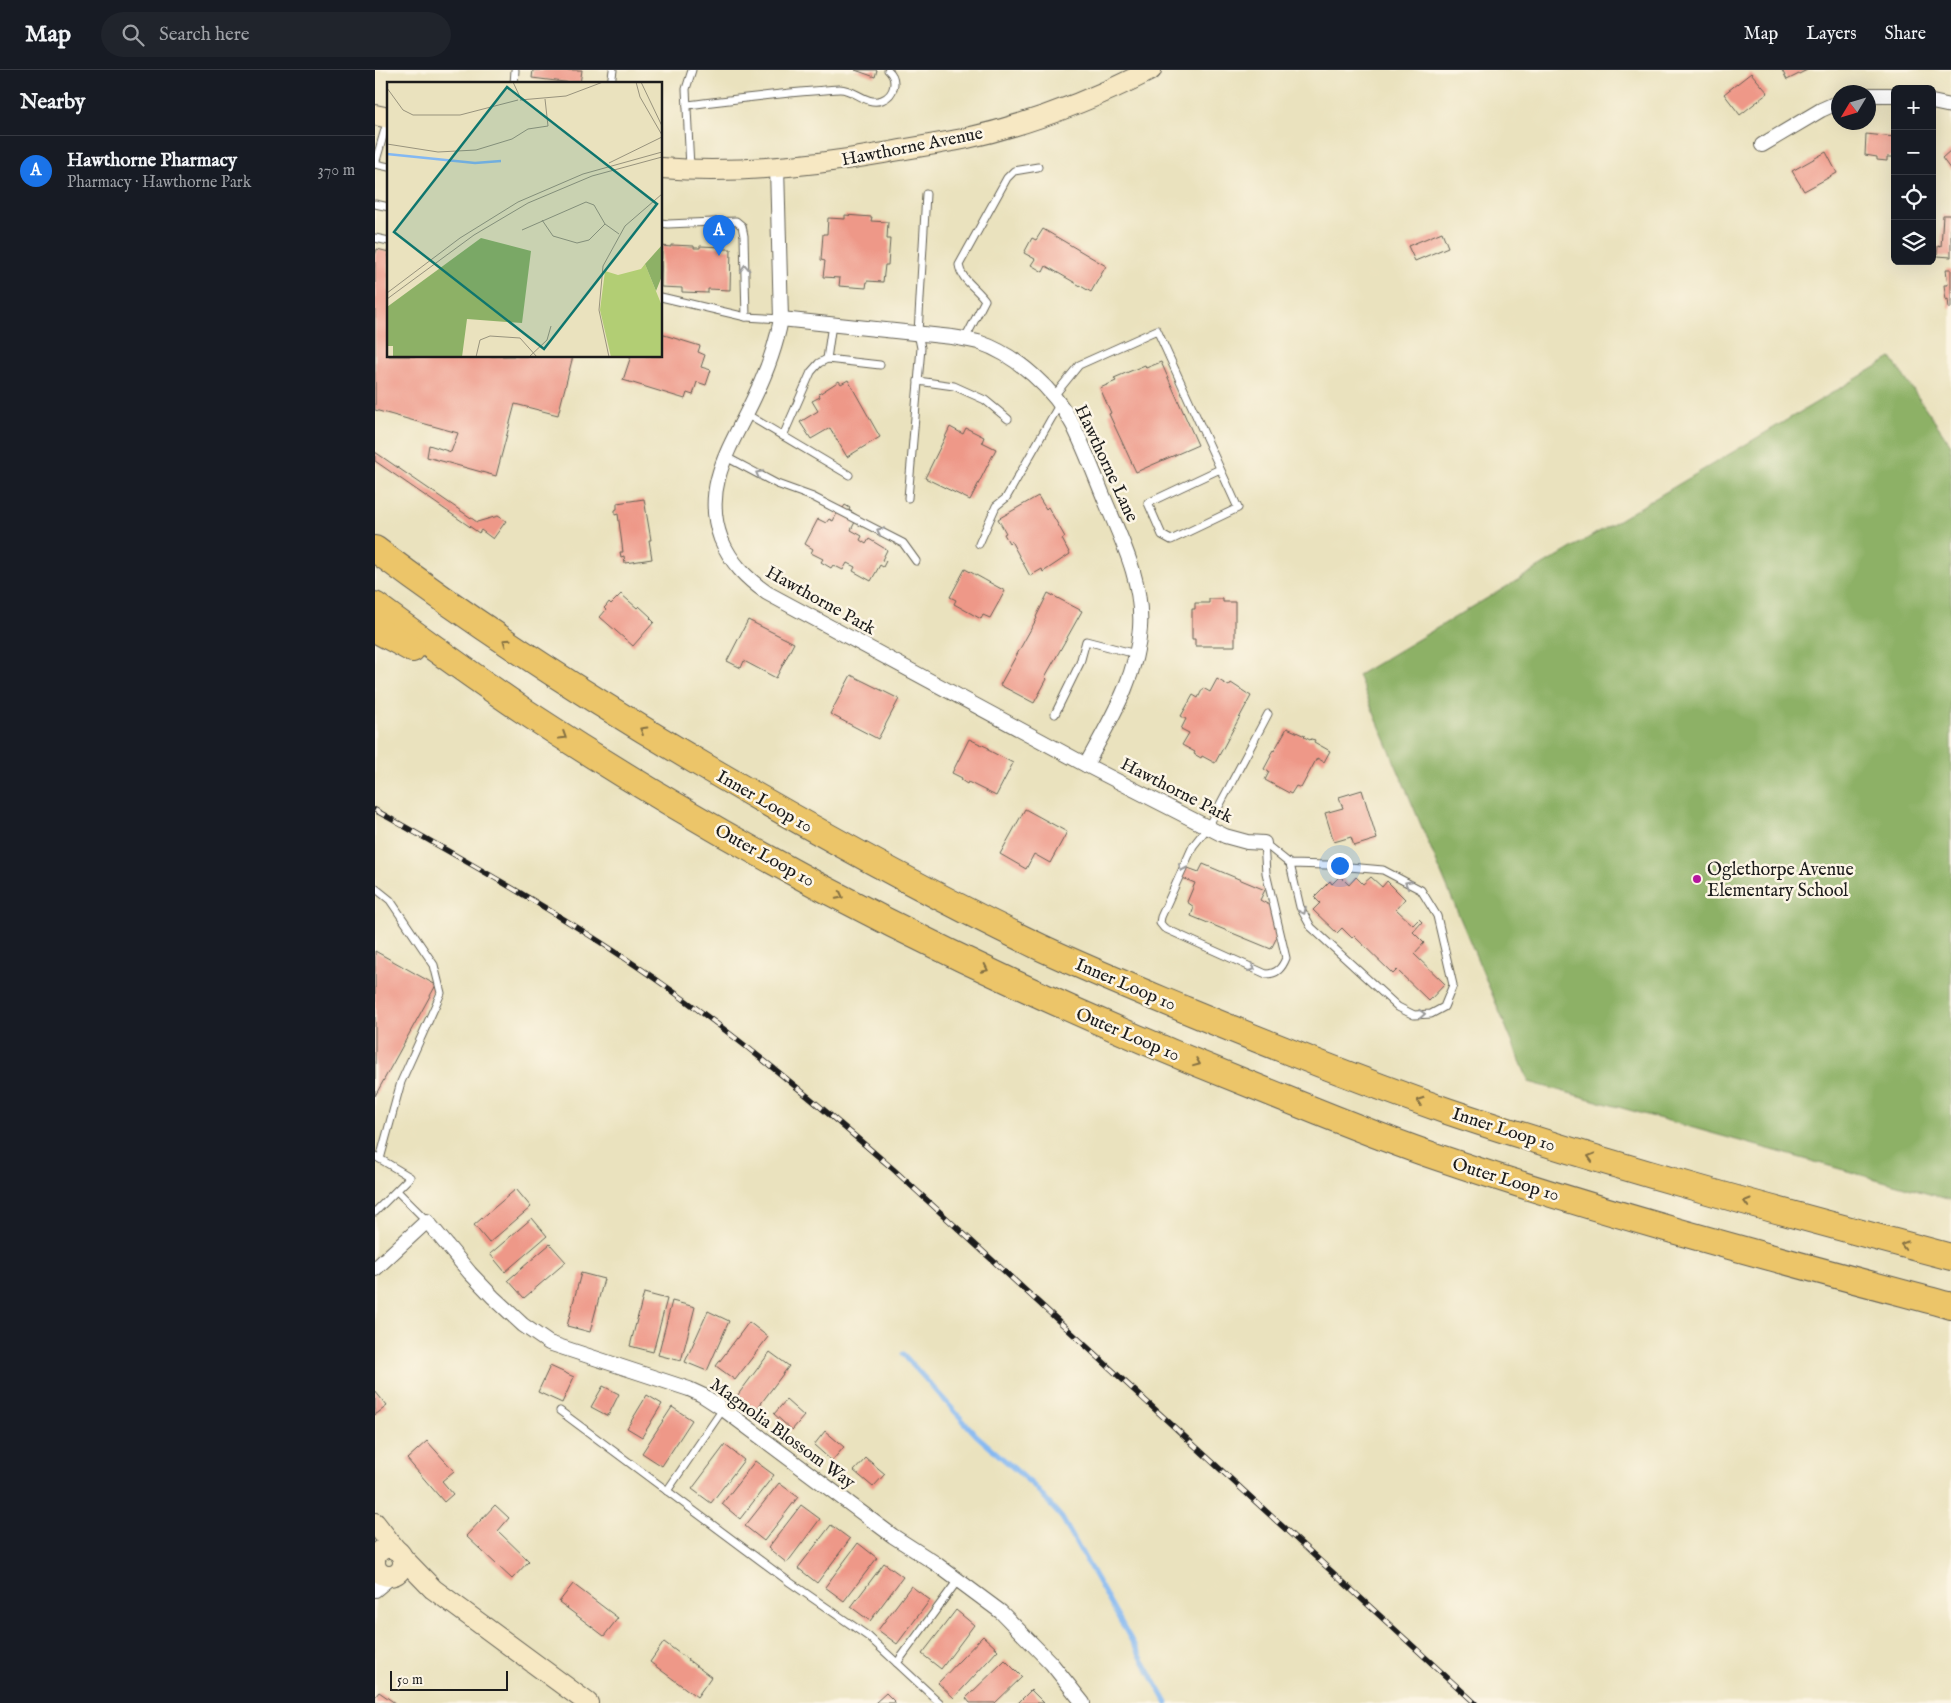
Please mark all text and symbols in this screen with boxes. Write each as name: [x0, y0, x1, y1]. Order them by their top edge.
search box: [101, 12, 451, 57]
text: Map: [25, 19, 71, 50]
icon: search: [119, 21, 147, 49]
text: Search here: [159, 23, 250, 47]
text: Map: [1744, 23, 1778, 46]
text: Layers: [1806, 23, 1857, 46]
text: Share: [1885, 23, 1926, 46]
inset map: [387, 82, 663, 358]
north arrow: [1831, 85, 1876, 130]
map controls: [1891, 85, 1936, 265]
button: +: [1891, 85, 1936, 130]
text: Nearby: [20, 89, 85, 116]
street label: Hawthorne Avenue: [840, 122, 985, 172]
button: −: [1891, 130, 1936, 175]
text: Hawthorne Pharmacy: [67, 149, 237, 173]
text: A: [31, 161, 41, 181]
text: 370 m: [318, 161, 355, 181]
text: Pharmacy · Hawthorne Park: [67, 173, 251, 193]
button: locate: [1891, 175, 1936, 220]
pin: A: [703, 215, 735, 256]
button: layers: [1891, 220, 1936, 265]
one-way arrow: [740, 264, 750, 272]
street label: Hawthorne Lane: [1068, 401, 1143, 526]
one-way arrow: [755, 471, 764, 481]
one-way arrow: [876, 527, 885, 537]
street label: Hawthorne Park: [761, 561, 880, 641]
one-way arrow: [502, 639, 512, 648]
one-way arrow: [640, 726, 649, 736]
one-way arrow: [558, 729, 567, 739]
street label: Hawthorne Park: [1116, 753, 1237, 830]
street label: Inner Loop 10: [712, 766, 816, 839]
street label: Outer Loop 10: [710, 819, 818, 893]
your location: [1327, 853, 1353, 879]
place label: Oglethorpe Avenue Elementary School: [1707, 859, 1854, 903]
one-way arrow: [1178, 863, 1189, 872]
marker: Oglethorpe Avenue Elementary School: [1691, 873, 1703, 885]
one-way arrow: [1404, 880, 1413, 890]
one-way arrow: [834, 890, 843, 900]
one-way arrow: [1297, 905, 1307, 914]
street label: Inner Loop 10: [1072, 954, 1179, 1017]
one-way arrow: [1247, 961, 1256, 972]
one-way arrow: [980, 963, 989, 974]
street label: Outer Loop 10: [1072, 1003, 1183, 1068]
one-way arrow: [1418, 1009, 1426, 1020]
one-way arrow: [1192, 1057, 1201, 1068]
one-way arrow: [1416, 1097, 1425, 1107]
street label: Inner Loop 10: [1449, 1103, 1558, 1158]
one-way arrow: [1587, 1152, 1596, 1162]
street label: Outer Loop 10: [1449, 1153, 1562, 1208]
one-way arrow: [1744, 1197, 1752, 1207]
one-way arrow: [1899, 1240, 1908, 1251]
street label: Magnolia Blossom Way: [705, 1374, 859, 1495]
scale bar: [390, 1668, 507, 1691]
text: 50 m: [397, 1671, 423, 1689]

